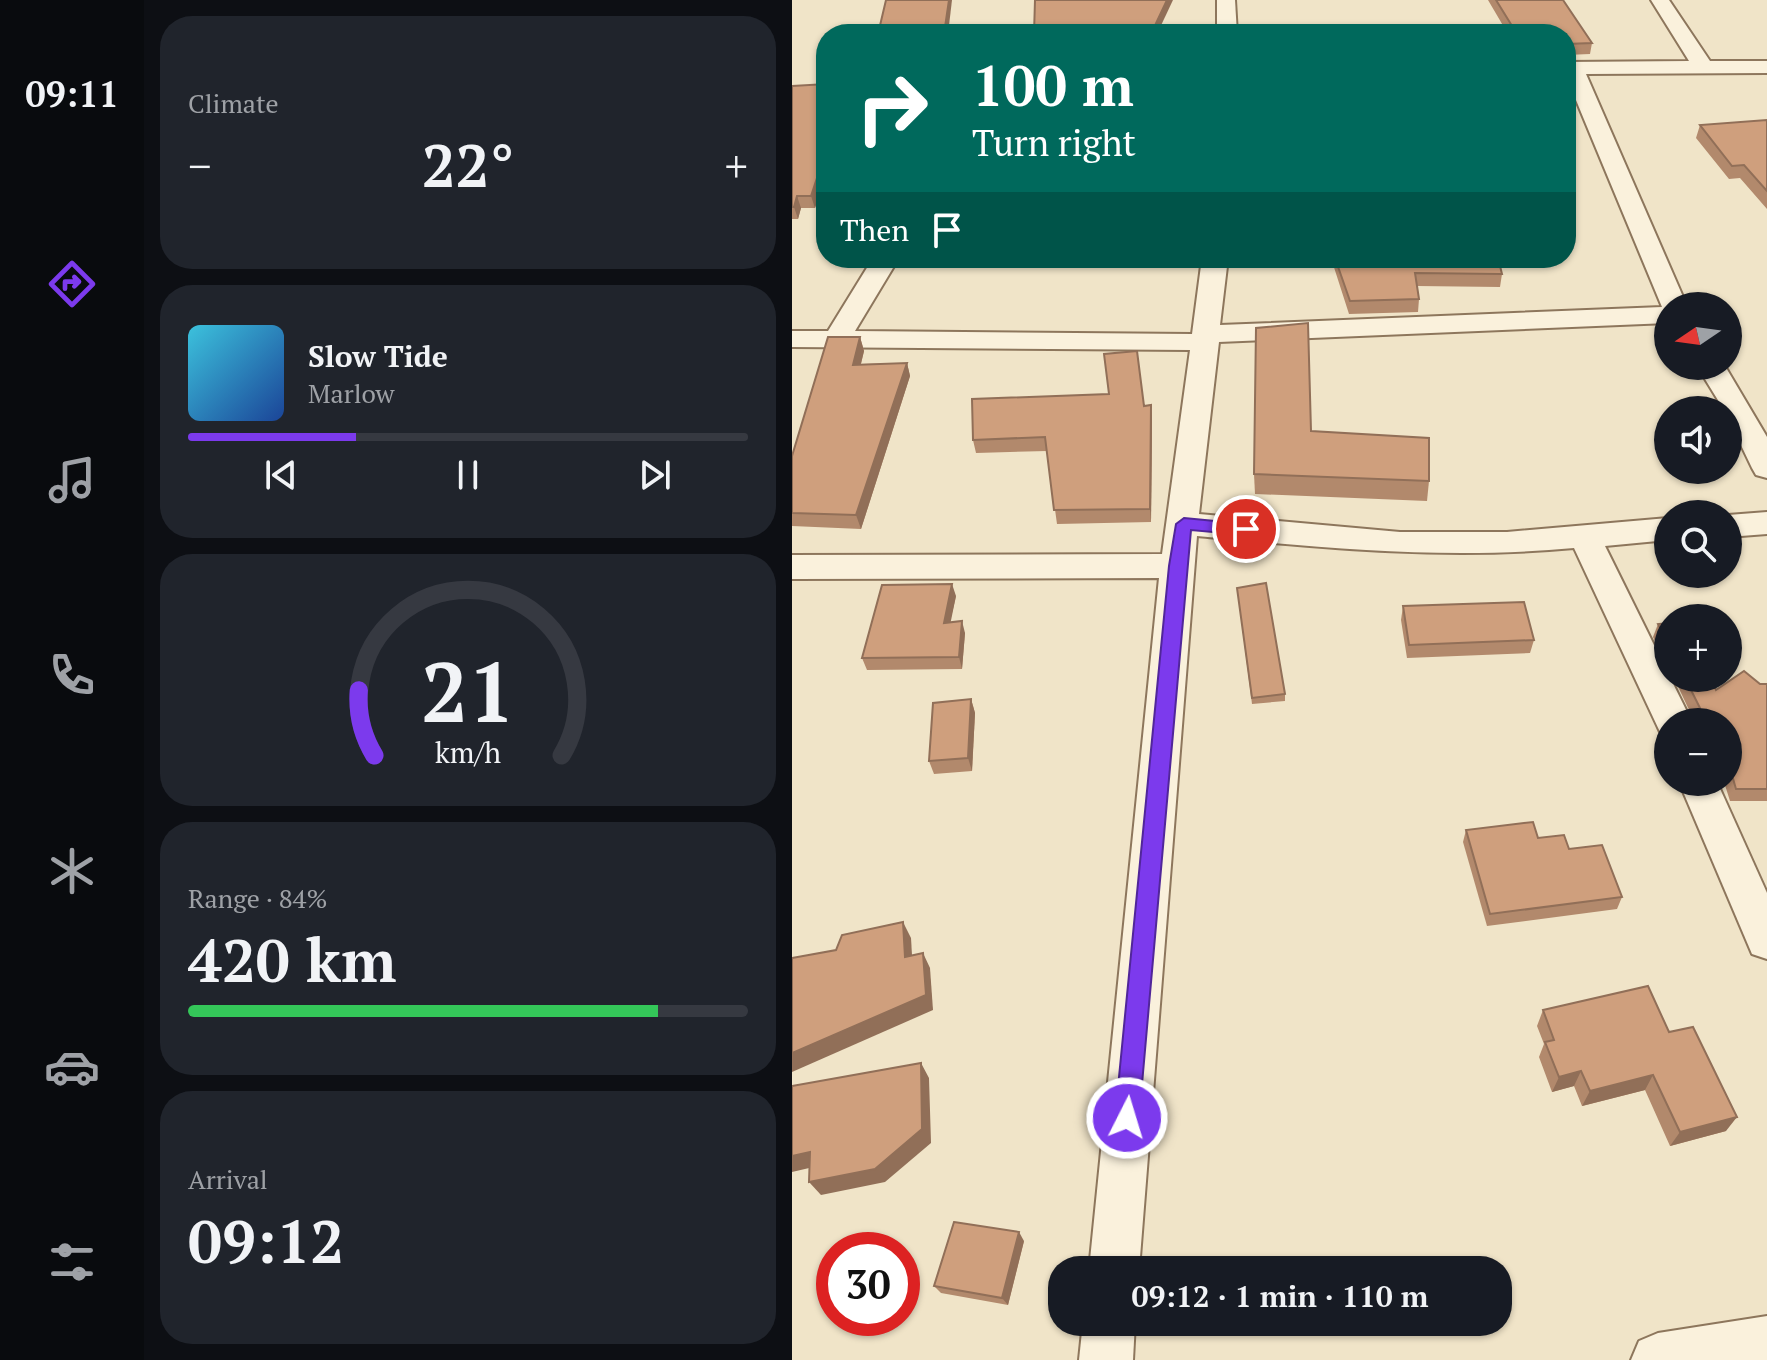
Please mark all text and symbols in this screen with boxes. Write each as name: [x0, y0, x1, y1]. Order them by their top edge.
text: 100 m: [972, 48, 1134, 122]
icon: right: [840, 56, 944, 160]
text: 09:11: [25, 70, 119, 117]
text: Climate: [188, 86, 279, 120]
text: Turn right: [972, 119, 1136, 166]
text: 22°: [422, 125, 514, 204]
text: −: [188, 136, 211, 195]
text: +: [725, 136, 748, 195]
icon: arrive: [925, 208, 969, 252]
text: Then: [840, 210, 909, 250]
icon: directions: [44, 256, 100, 312]
north arrow: [1654, 292, 1742, 380]
map controls: [1654, 292, 1742, 796]
text: Slow Tide: [308, 336, 448, 376]
text: Marlow: [308, 376, 394, 410]
button: sound: [1654, 396, 1742, 484]
icon: music: [44, 452, 100, 508]
icon: previous: [259, 453, 303, 497]
icon: pause: [446, 453, 490, 497]
icon: next: [633, 453, 677, 497]
pin: [1212, 495, 1280, 563]
button: search: [1654, 500, 1742, 588]
icon: arrive: [1224, 507, 1268, 551]
button: +: [1654, 604, 1742, 692]
text: 21: [421, 636, 515, 746]
icon: phone: [44, 647, 100, 703]
button: −: [1654, 708, 1742, 796]
text: km/h: [435, 733, 501, 771]
icon: climate: [44, 843, 100, 899]
text: Range · 84%: [188, 881, 327, 915]
text: 420 km: [188, 920, 396, 999]
icon: car: [44, 1039, 100, 1095]
position arrow: [1085, 1076, 1169, 1160]
text: Arrival: [188, 1162, 268, 1196]
text: 09:12: [188, 1201, 344, 1280]
speed limit sign: 30: [816, 1232, 920, 1336]
icon: filters: [44, 1234, 100, 1290]
text: 09:12 · 1 min · 110 m: [1132, 1276, 1428, 1316]

